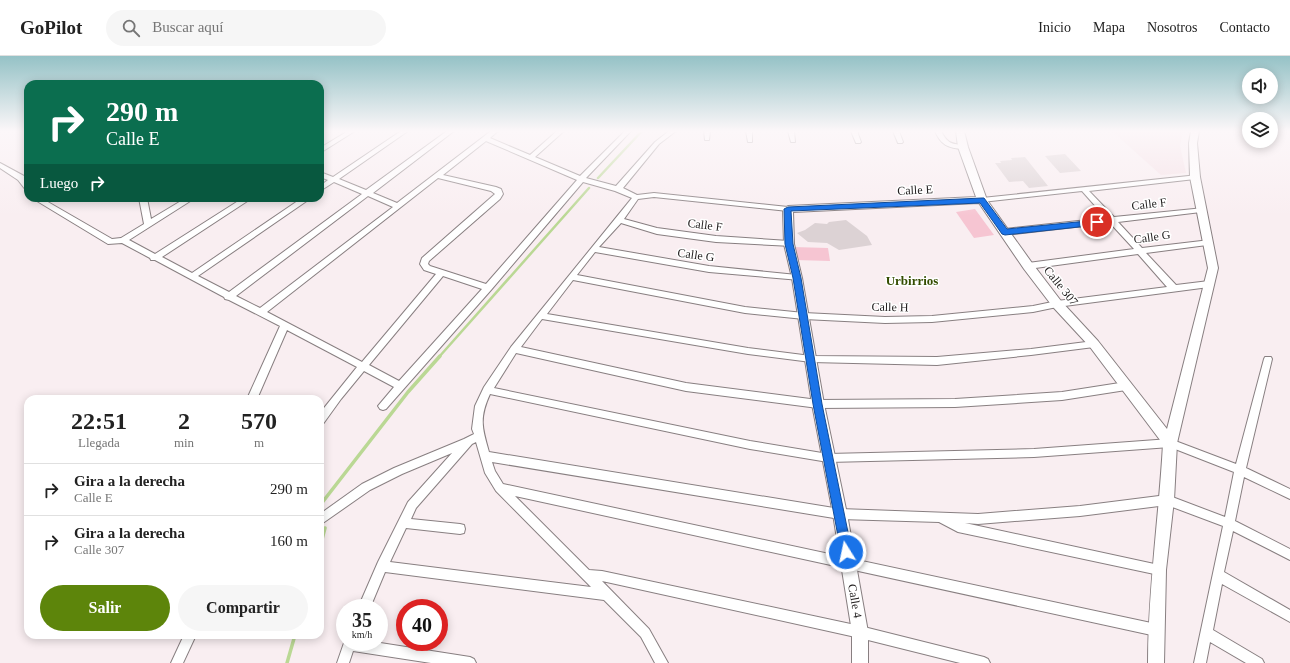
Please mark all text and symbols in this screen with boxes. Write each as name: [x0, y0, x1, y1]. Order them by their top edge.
search box: [106, 10, 386, 46]
text: GoPilot: [20, 17, 82, 38]
icon: search: [120, 17, 142, 39]
text: Buscar aquí: [152, 19, 224, 35]
text: Inicio: [1038, 20, 1071, 35]
text: Mapa: [1093, 20, 1125, 35]
text: Nosotros: [1147, 20, 1197, 35]
text: Contacto: [1219, 20, 1270, 35]
map controls: [1242, 68, 1278, 148]
button: sound: [1242, 68, 1278, 104]
icon: right: [40, 96, 92, 148]
text: 290 m: [106, 96, 178, 127]
button: layers: [1242, 112, 1278, 148]
text: Calle E: [106, 129, 159, 149]
icon: right: [86, 172, 108, 194]
text: Luego: [40, 175, 78, 191]
street label: Calle E: [897, 182, 933, 198]
street label: Calle F: [1131, 195, 1168, 213]
pin: [1080, 205, 1114, 239]
icon: arrive: [1086, 211, 1108, 233]
street label: Calle F: [687, 216, 724, 234]
street label: Calle G: [1133, 227, 1172, 247]
street label: Calle G: [677, 245, 716, 265]
street label: Calle 307: [1041, 264, 1081, 308]
district label: Urbirrios: [886, 273, 938, 288]
street label: Calle H: [871, 300, 909, 314]
text: 22:51: [71, 408, 127, 434]
text: 2: [178, 408, 190, 434]
text: 570: [241, 408, 277, 434]
text: Llegada: [78, 435, 120, 450]
text: min: [174, 435, 194, 450]
text: m: [254, 435, 264, 450]
text: Gira a la derecha: [74, 473, 185, 489]
icon: right: [40, 479, 62, 501]
text: 290 m: [270, 481, 308, 497]
text: Calle E: [74, 490, 113, 505]
text: Gira a la derecha: [74, 525, 185, 541]
icon: right: [40, 531, 62, 553]
position arrow: [825, 531, 867, 573]
text: 160 m: [270, 533, 308, 549]
text: Calle 307: [74, 542, 124, 557]
street label: Calle 4: [845, 583, 865, 619]
button: Salir: [40, 585, 170, 631]
button: Compartir: [178, 585, 308, 631]
speed limit sign: 40: [396, 599, 448, 651]
text: 35: [352, 609, 372, 631]
text: km/h: [352, 629, 372, 640]

